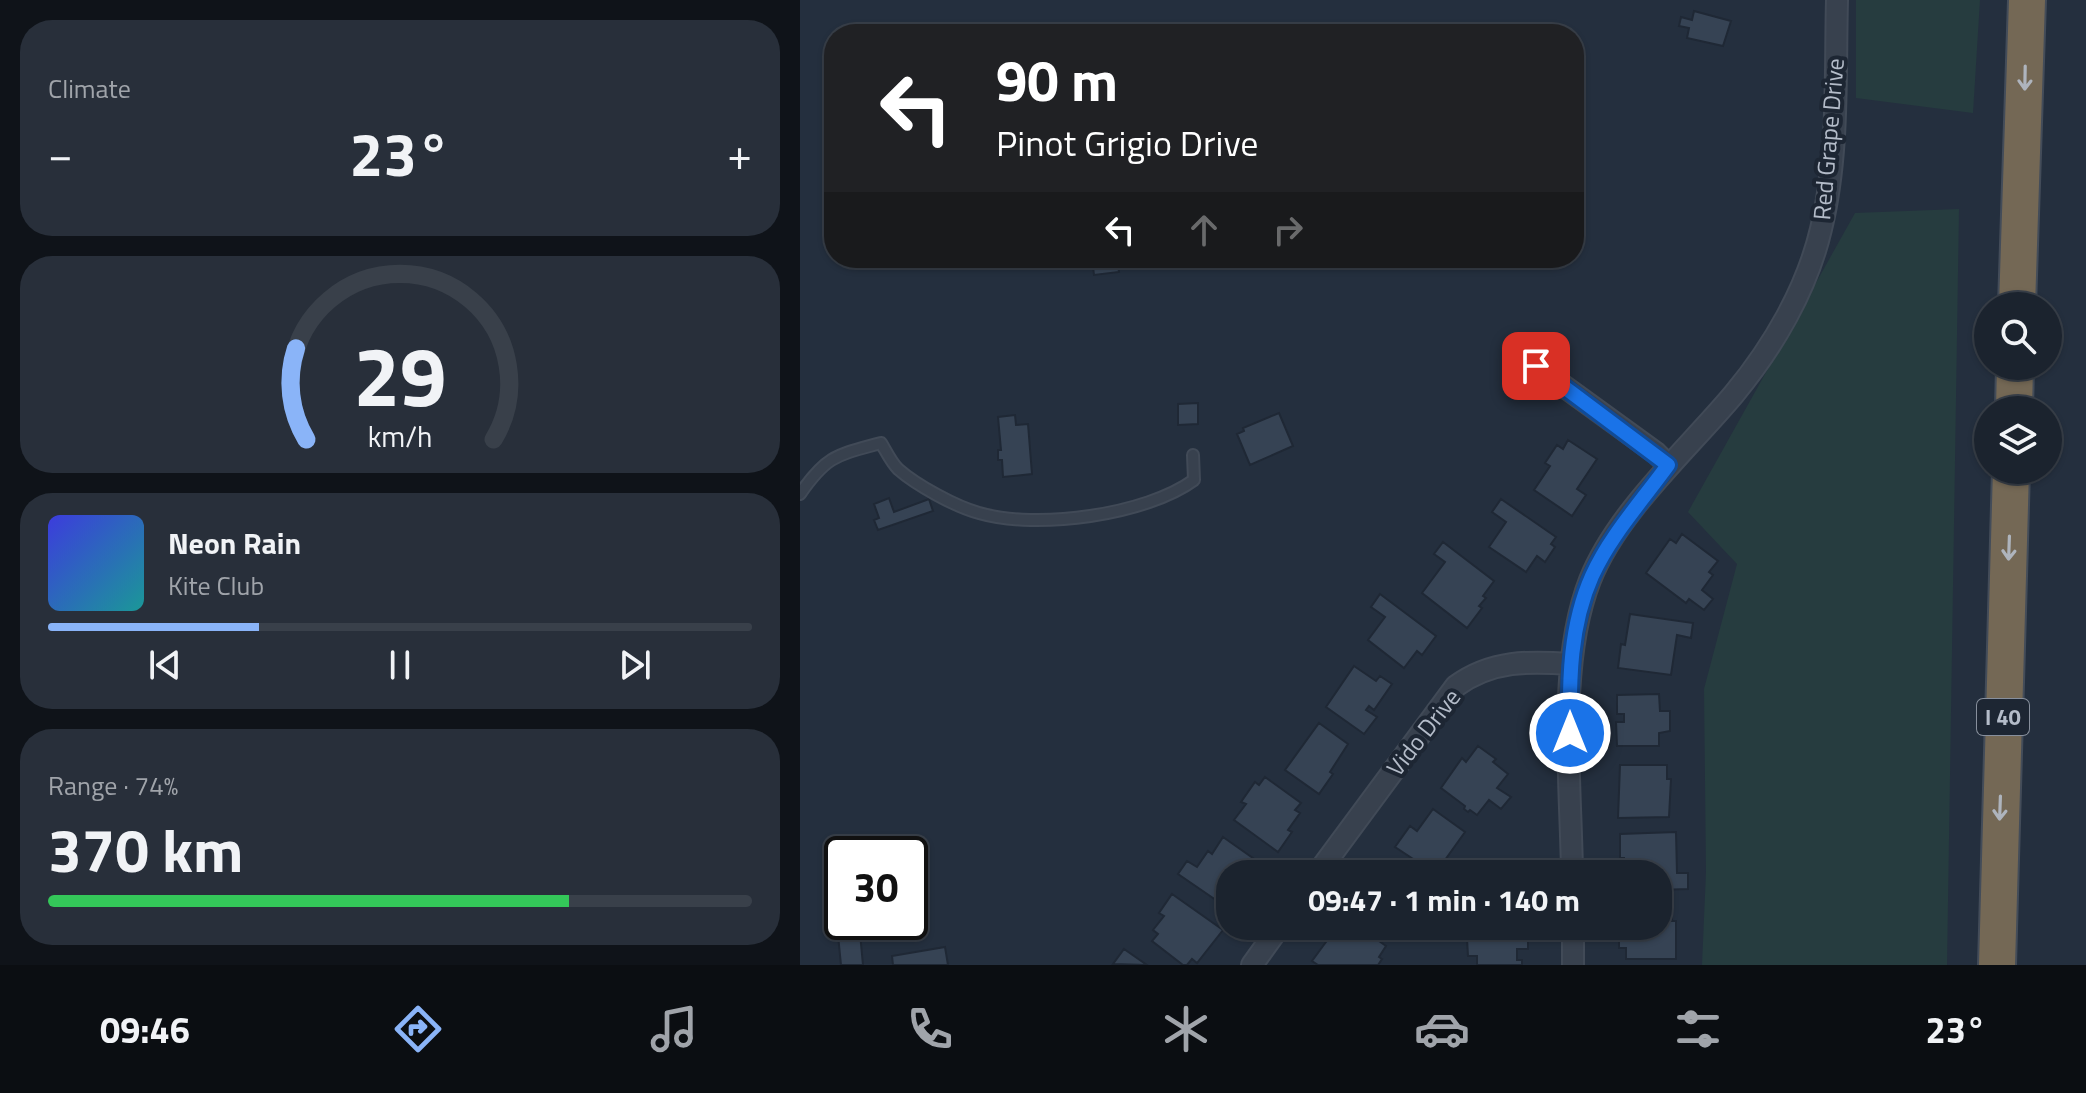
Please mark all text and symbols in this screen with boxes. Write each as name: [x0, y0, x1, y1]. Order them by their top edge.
text: 90 m: [996, 38, 1118, 123]
icon: left: [864, 56, 968, 160]
street label: Red Grape Drive: [1803, 57, 1853, 221]
one-way arrow: [2017, 64, 2032, 91]
text: Climate: [48, 69, 131, 108]
text: 23°: [350, 108, 450, 199]
text: Pinot Grigio Drive: [996, 115, 1259, 170]
text: −: [48, 120, 73, 187]
text: +: [727, 120, 752, 187]
icon: left: [1098, 208, 1142, 252]
icon: ahead: [1182, 208, 1226, 252]
icon: right: [1266, 208, 1310, 252]
map controls: [1974, 292, 2062, 484]
button: search: [1974, 292, 2062, 380]
text: 29: [353, 312, 447, 438]
pin: [1502, 332, 1570, 400]
icon: arrive: [1514, 344, 1558, 388]
button: layers: [1974, 396, 2062, 484]
text: km/h: [368, 416, 432, 459]
text: Neon Rain: [168, 520, 301, 566]
one-way arrow: [2001, 534, 2016, 561]
text: Kite Club: [168, 566, 264, 605]
icon: previous: [143, 643, 187, 687]
icon: pause: [378, 643, 422, 687]
icon: next: [613, 643, 657, 687]
street label: Vido Drive: [1377, 681, 1469, 783]
position arrow: [1528, 691, 1612, 775]
road number: I 40: [1977, 699, 2029, 735]
text: Range · 74%: [48, 766, 178, 805]
one-way arrow: [1993, 794, 2008, 821]
text: 370 km: [48, 804, 243, 895]
speed limit sign: 30: [824, 836, 928, 940]
text: 09:47 · 1 min · 140 m: [1308, 877, 1580, 923]
icon: directions: [390, 1001, 446, 1057]
icon: music: [646, 1001, 702, 1057]
icon: phone: [902, 1001, 958, 1057]
icon: climate: [1158, 1001, 1214, 1057]
icon: car: [1414, 1001, 1470, 1057]
icon: filters: [1670, 1001, 1726, 1057]
text: 09:46: [100, 1002, 190, 1057]
text: 23°: [1926, 1002, 1986, 1057]

